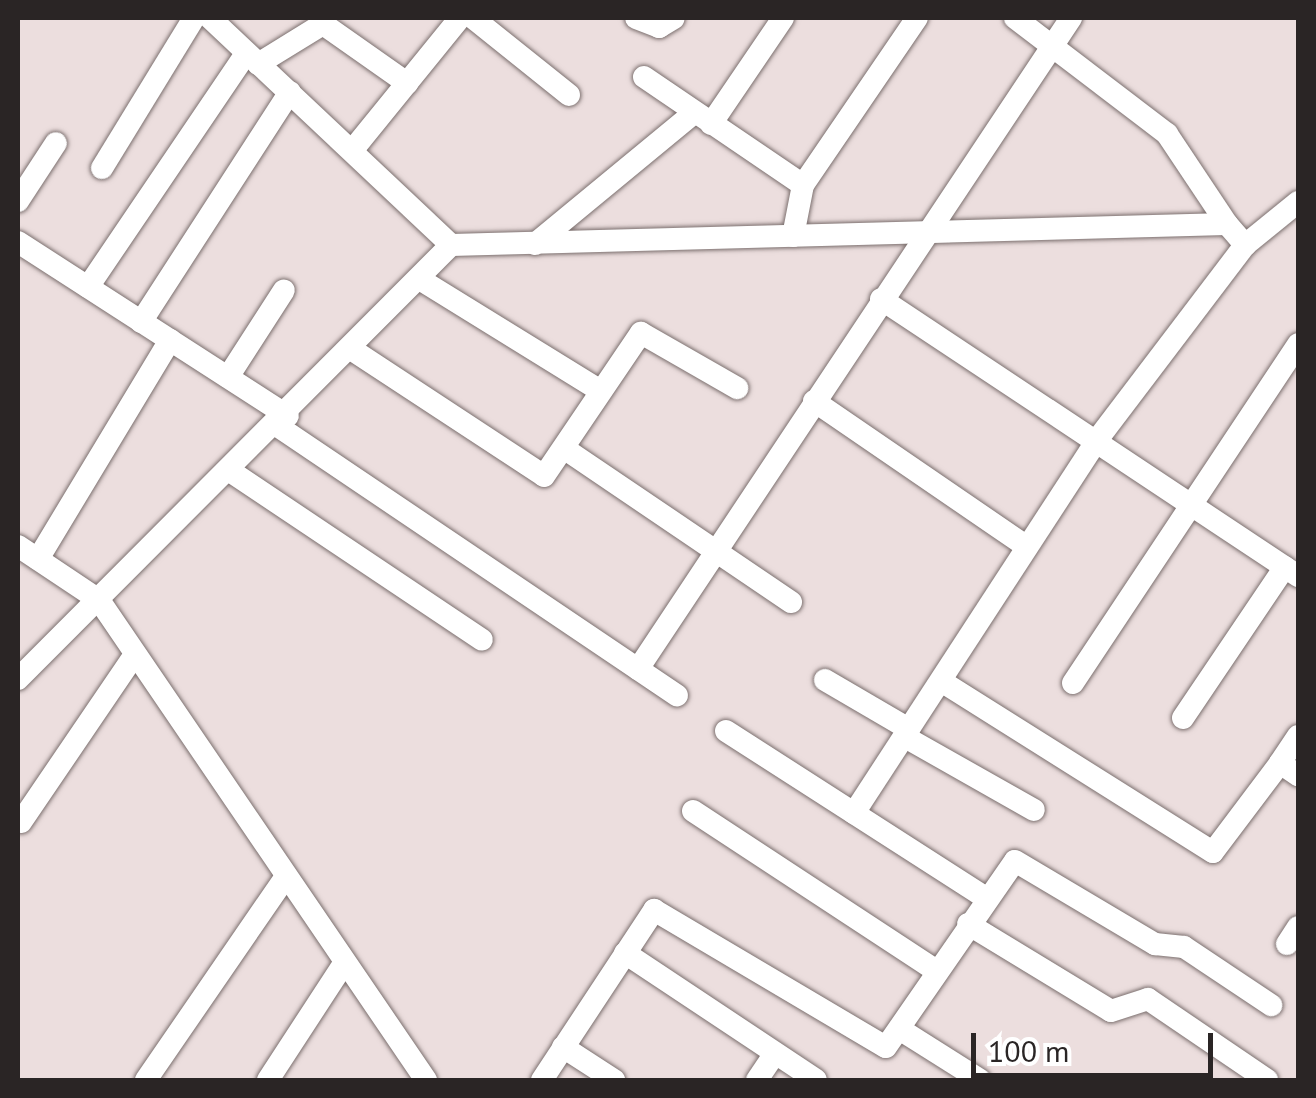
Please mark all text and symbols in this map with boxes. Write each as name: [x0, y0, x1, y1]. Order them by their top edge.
scale bar: [976, 1013, 1218, 1075]
text: 100 m: [988, 1031, 1069, 1070]

